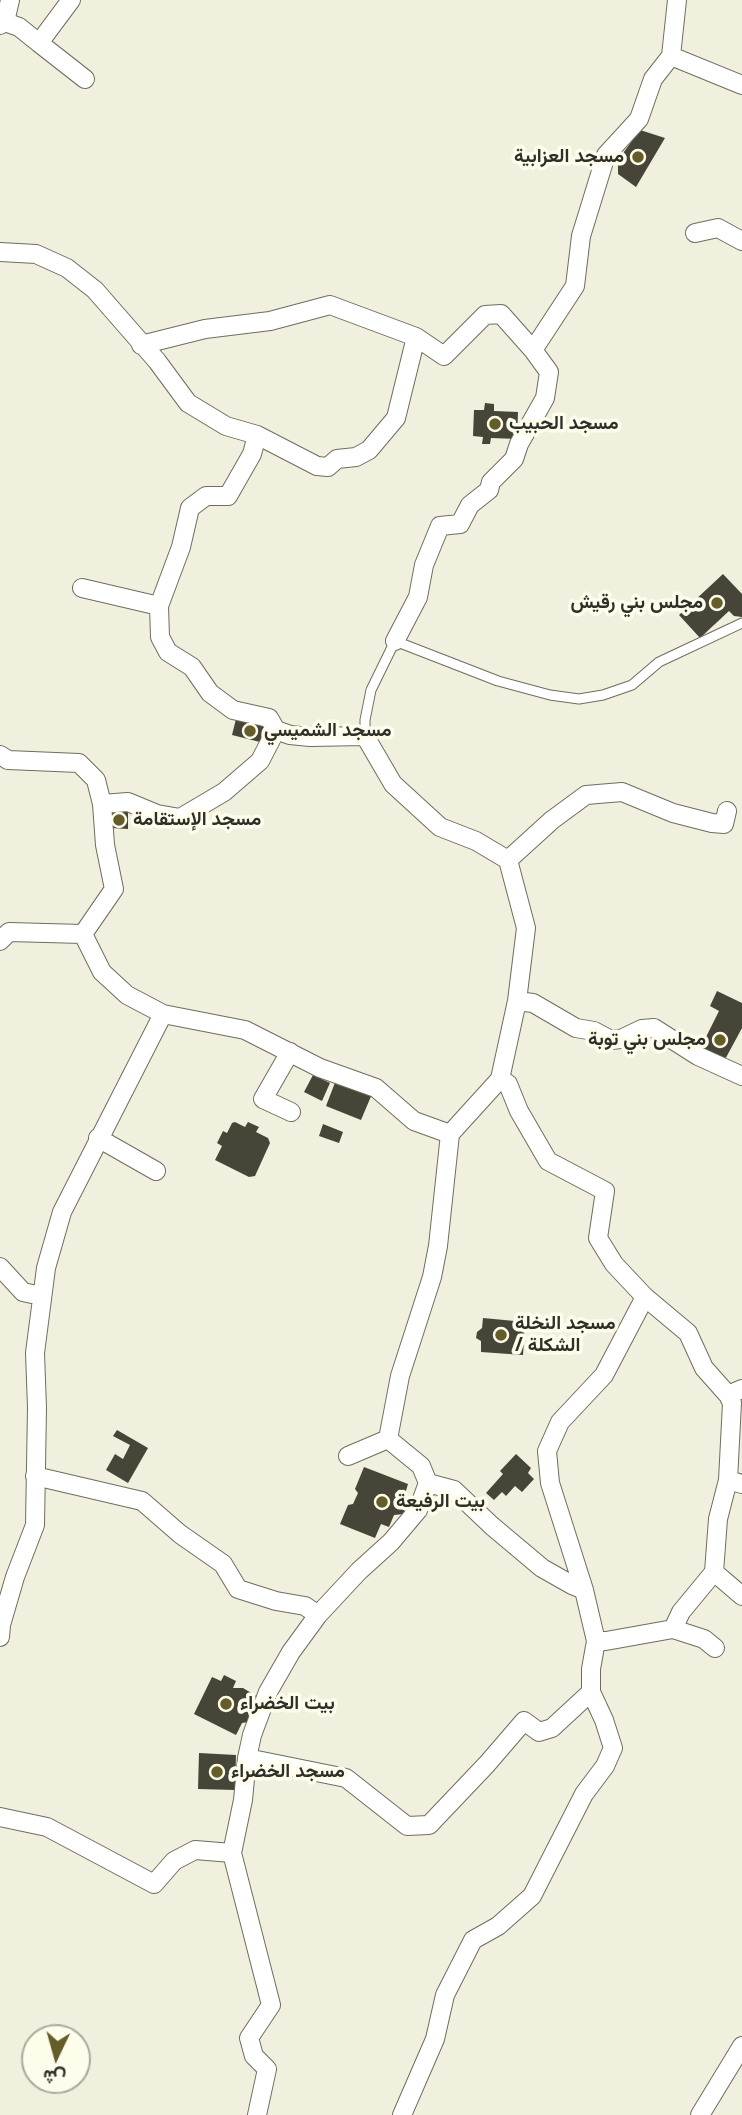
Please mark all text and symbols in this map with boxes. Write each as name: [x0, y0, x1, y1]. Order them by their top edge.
place label: مسجد العزابية: [514, 146, 624, 168]
marker: مسجد العزابية: [630, 149, 646, 165]
place label: مسجد الحبيب: [509, 413, 618, 435]
marker: مسجد الحبيب: [487, 416, 503, 432]
place label: مجلس بني رقيش: [570, 592, 703, 614]
marker: مجلس بني رقيش: [709, 595, 725, 611]
place label: مسجد الشميسي: [264, 720, 392, 742]
marker: مسجد الشميسي: [242, 723, 258, 739]
place label: مسجد الإستقامة: [133, 809, 261, 831]
marker: مسجد الإستقامة: [111, 812, 127, 828]
place label: مجلس بني توبة: [588, 1029, 706, 1051]
marker: مجلس بني توبة: [712, 1032, 728, 1048]
place label: مسجد النخلة / الشكلة: [515, 1313, 616, 1357]
marker: مسجد النخلة / الشكلة: [493, 1327, 509, 1343]
place label: بيت الرفيعة: [396, 1491, 485, 1513]
marker: بيت الرفيعة: [374, 1494, 390, 1510]
place label: بيت الخضراء: [240, 1693, 335, 1715]
marker: بيت الخضراء: [218, 1696, 234, 1712]
place label: مسجد الخضراء: [231, 1761, 345, 1783]
marker: مسجد الخضراء: [209, 1764, 225, 1780]
north arrow: [21, 2024, 91, 2094]
text: ش: [42, 2064, 67, 2092]

